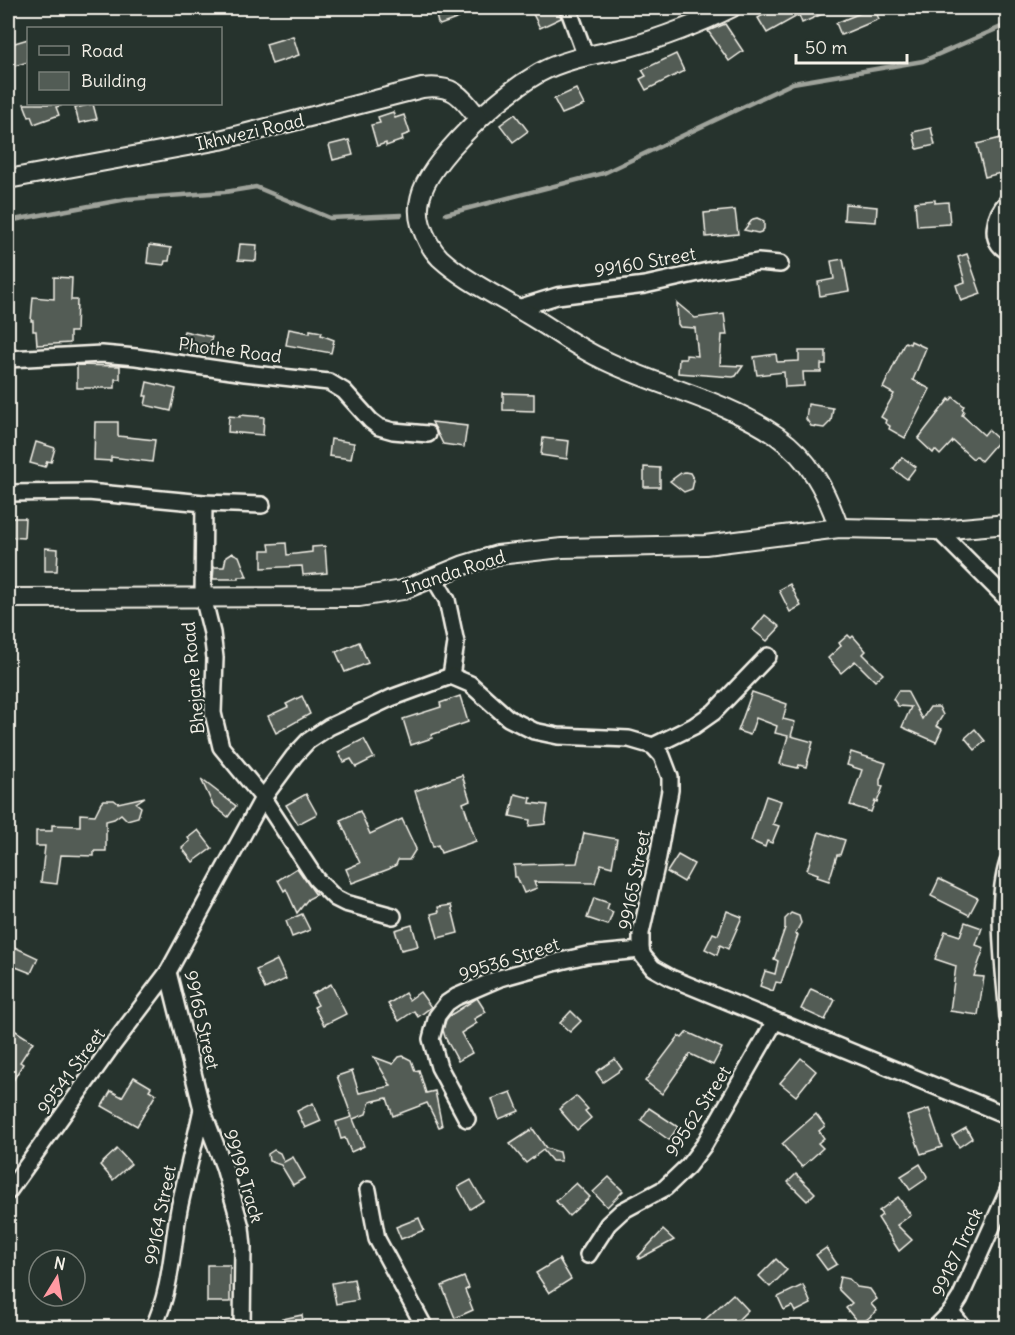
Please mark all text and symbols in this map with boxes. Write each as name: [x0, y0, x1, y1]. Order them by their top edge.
legend: [27, 27, 222, 105]
scale bar: [796, 27, 907, 65]
text: 50 m: [805, 36, 847, 59]
text: Road: [81, 39, 124, 62]
text: Building: [81, 69, 146, 92]
street label: Ikhwezi Road: [194, 108, 307, 156]
street label: 99160 Street: [593, 242, 697, 282]
street label: Phothe Road: [177, 332, 283, 368]
street label: Inanda Road: [400, 545, 508, 599]
street label: Bhejane Road: [177, 620, 209, 735]
street label: 99165 Street: [613, 828, 655, 932]
street label: 99536 Street: [456, 932, 562, 986]
street label: 99165 Street: [179, 968, 225, 1072]
street label: 99541 Street: [32, 1023, 110, 1119]
street label: 99562 Street: [660, 1061, 736, 1161]
street label: 99198 Track: [219, 1126, 269, 1226]
street label: 99164 Street: [139, 1163, 181, 1267]
street label: 99187 Track: [926, 1204, 988, 1300]
north arrow: [27, 1248, 87, 1308]
text: N: [53, 1252, 67, 1274]

